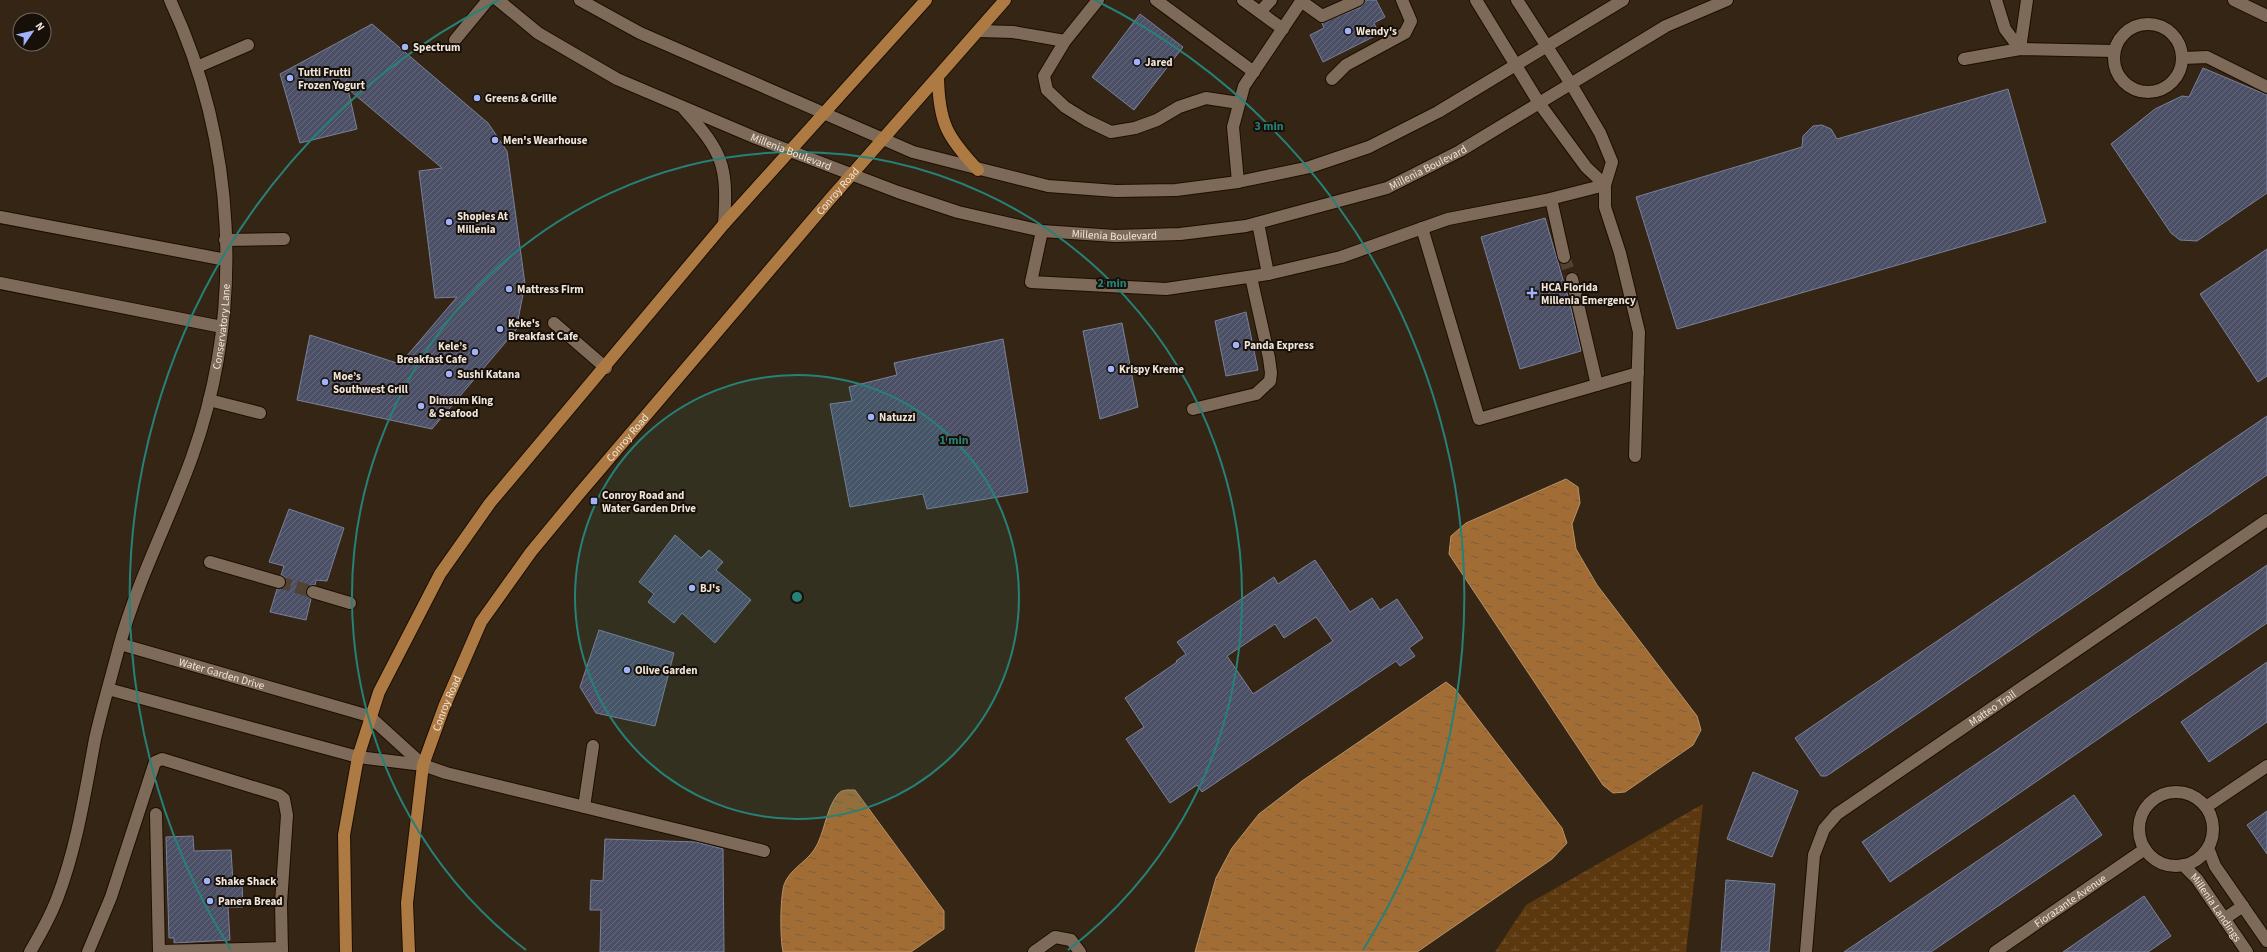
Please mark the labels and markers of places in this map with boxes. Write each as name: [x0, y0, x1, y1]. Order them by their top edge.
place label: Wendy's: [1356, 24, 1397, 39]
marker: Wendy's: [1343, 26, 1353, 36]
place label: Spectrum: [413, 40, 460, 55]
marker: Spectrum: [400, 42, 410, 52]
place label: Jared: [1145, 55, 1173, 70]
marker: Jared: [1132, 57, 1142, 67]
place label: Tutti Frutti Frozen Yogurt: [298, 65, 366, 93]
marker: Tutti Frutti Frozen Yogurt: [285, 73, 295, 83]
place label: Greens & Grille: [485, 91, 557, 106]
marker: Greens & Grille: [472, 93, 482, 103]
place label: Men's Wearhouse: [503, 133, 588, 148]
marker: Men's Wearhouse: [490, 135, 500, 145]
place label: Shopies At Millenia: [457, 209, 509, 237]
marker: Shopies At Millenia: [444, 217, 454, 227]
place label: HCA Florida Millenia Emergency: [1541, 280, 1636, 308]
place label: Mattress Firm: [517, 282, 584, 297]
marker: Mattress Firm: [504, 284, 514, 294]
marker: HCA Florida Millenia Emergency: [1526, 287, 1538, 299]
place label: Keke's Breakfast Cafe: [508, 316, 579, 344]
marker: Keke's Breakfast Cafe: [495, 324, 505, 334]
place label: Panda Express: [1244, 338, 1314, 353]
place label: Kele’s Breakfast Cafe: [397, 339, 467, 367]
marker: Panda Express: [1231, 340, 1241, 350]
marker: Kele’s Breakfast Cafe: [470, 347, 480, 357]
place label: Krispy Kreme: [1119, 362, 1184, 377]
marker: Krispy Kreme: [1106, 364, 1116, 374]
place label: Sushi Katana: [457, 367, 520, 382]
place label: Moe’s Southwest Grill: [333, 369, 409, 397]
marker: Sushi Katana: [444, 369, 454, 379]
marker: Moe’s Southwest Grill: [320, 377, 330, 387]
place label: Dimsum King & Seafood: [429, 393, 493, 421]
marker: Dimsum King & Seafood: [416, 401, 426, 411]
place label: Natuzzi: [879, 410, 916, 425]
marker: Natuzzi: [866, 412, 876, 422]
place label: Conroy Road and Water Garden Drive: [602, 488, 696, 516]
marker: Conroy Road and Water Garden Drive: [589, 496, 599, 506]
place label: BJ's: [700, 581, 720, 596]
marker: BJ's: [687, 583, 697, 593]
centre of rings: [790, 590, 804, 604]
place label: Olive Garden: [635, 663, 698, 678]
marker: Olive Garden: [622, 665, 632, 675]
place label: Shake Shack: [215, 874, 276, 889]
marker: Shake Shack: [202, 876, 212, 886]
place label: Panera Bread: [218, 894, 283, 909]
marker: Panera Bread: [205, 896, 215, 906]

